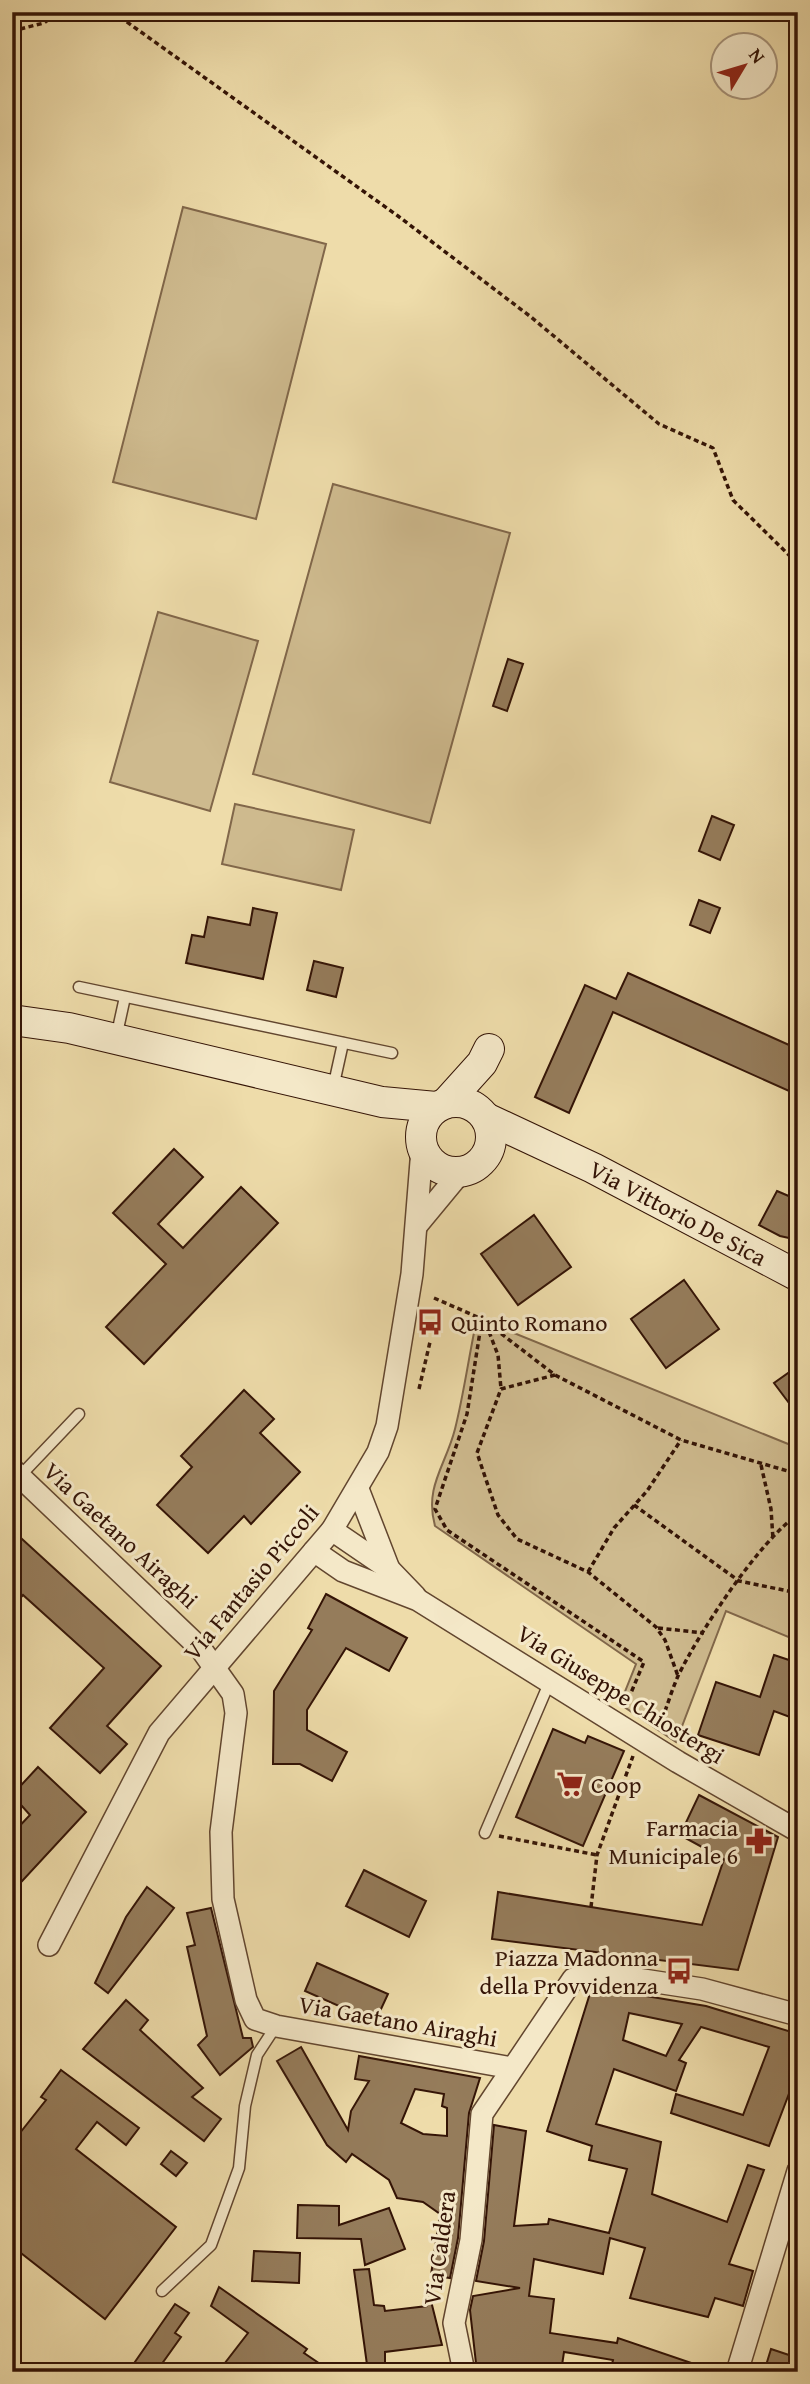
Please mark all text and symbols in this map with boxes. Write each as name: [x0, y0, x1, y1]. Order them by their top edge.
north arrow: [708, 32, 778, 102]
text: N: [742, 42, 773, 69]
street label: Via Vittorio De Sica: [583, 1151, 774, 1275]
place label: Quinto Romano: [451, 1305, 608, 1340]
bus stop icon: Quinto Romano: [415, 1307, 445, 1337]
street label: Via Gaetano Airaghi: [36, 1454, 207, 1617]
street label: Via Fantasio Piccoli: [175, 1496, 327, 1668]
street label: Via Giuseppe Chiostergi: [510, 1616, 732, 1772]
place label: Coop: [591, 1767, 642, 1802]
supermarket icon: Coop: [555, 1769, 585, 1799]
place label: Farmacia Municipale 6: [609, 1810, 739, 1873]
pharmacy icon: Farmacia Municipale 6: [744, 1826, 774, 1856]
place label: Piazza Madonna della Provvidenza: [480, 1940, 659, 2003]
bus stop icon: Piazza Madonna della Provvidenza: [664, 1956, 694, 1986]
street label: Via Gaetano Airaghi: [296, 1986, 500, 2056]
street label: Via Caldera: [414, 2188, 464, 2308]

